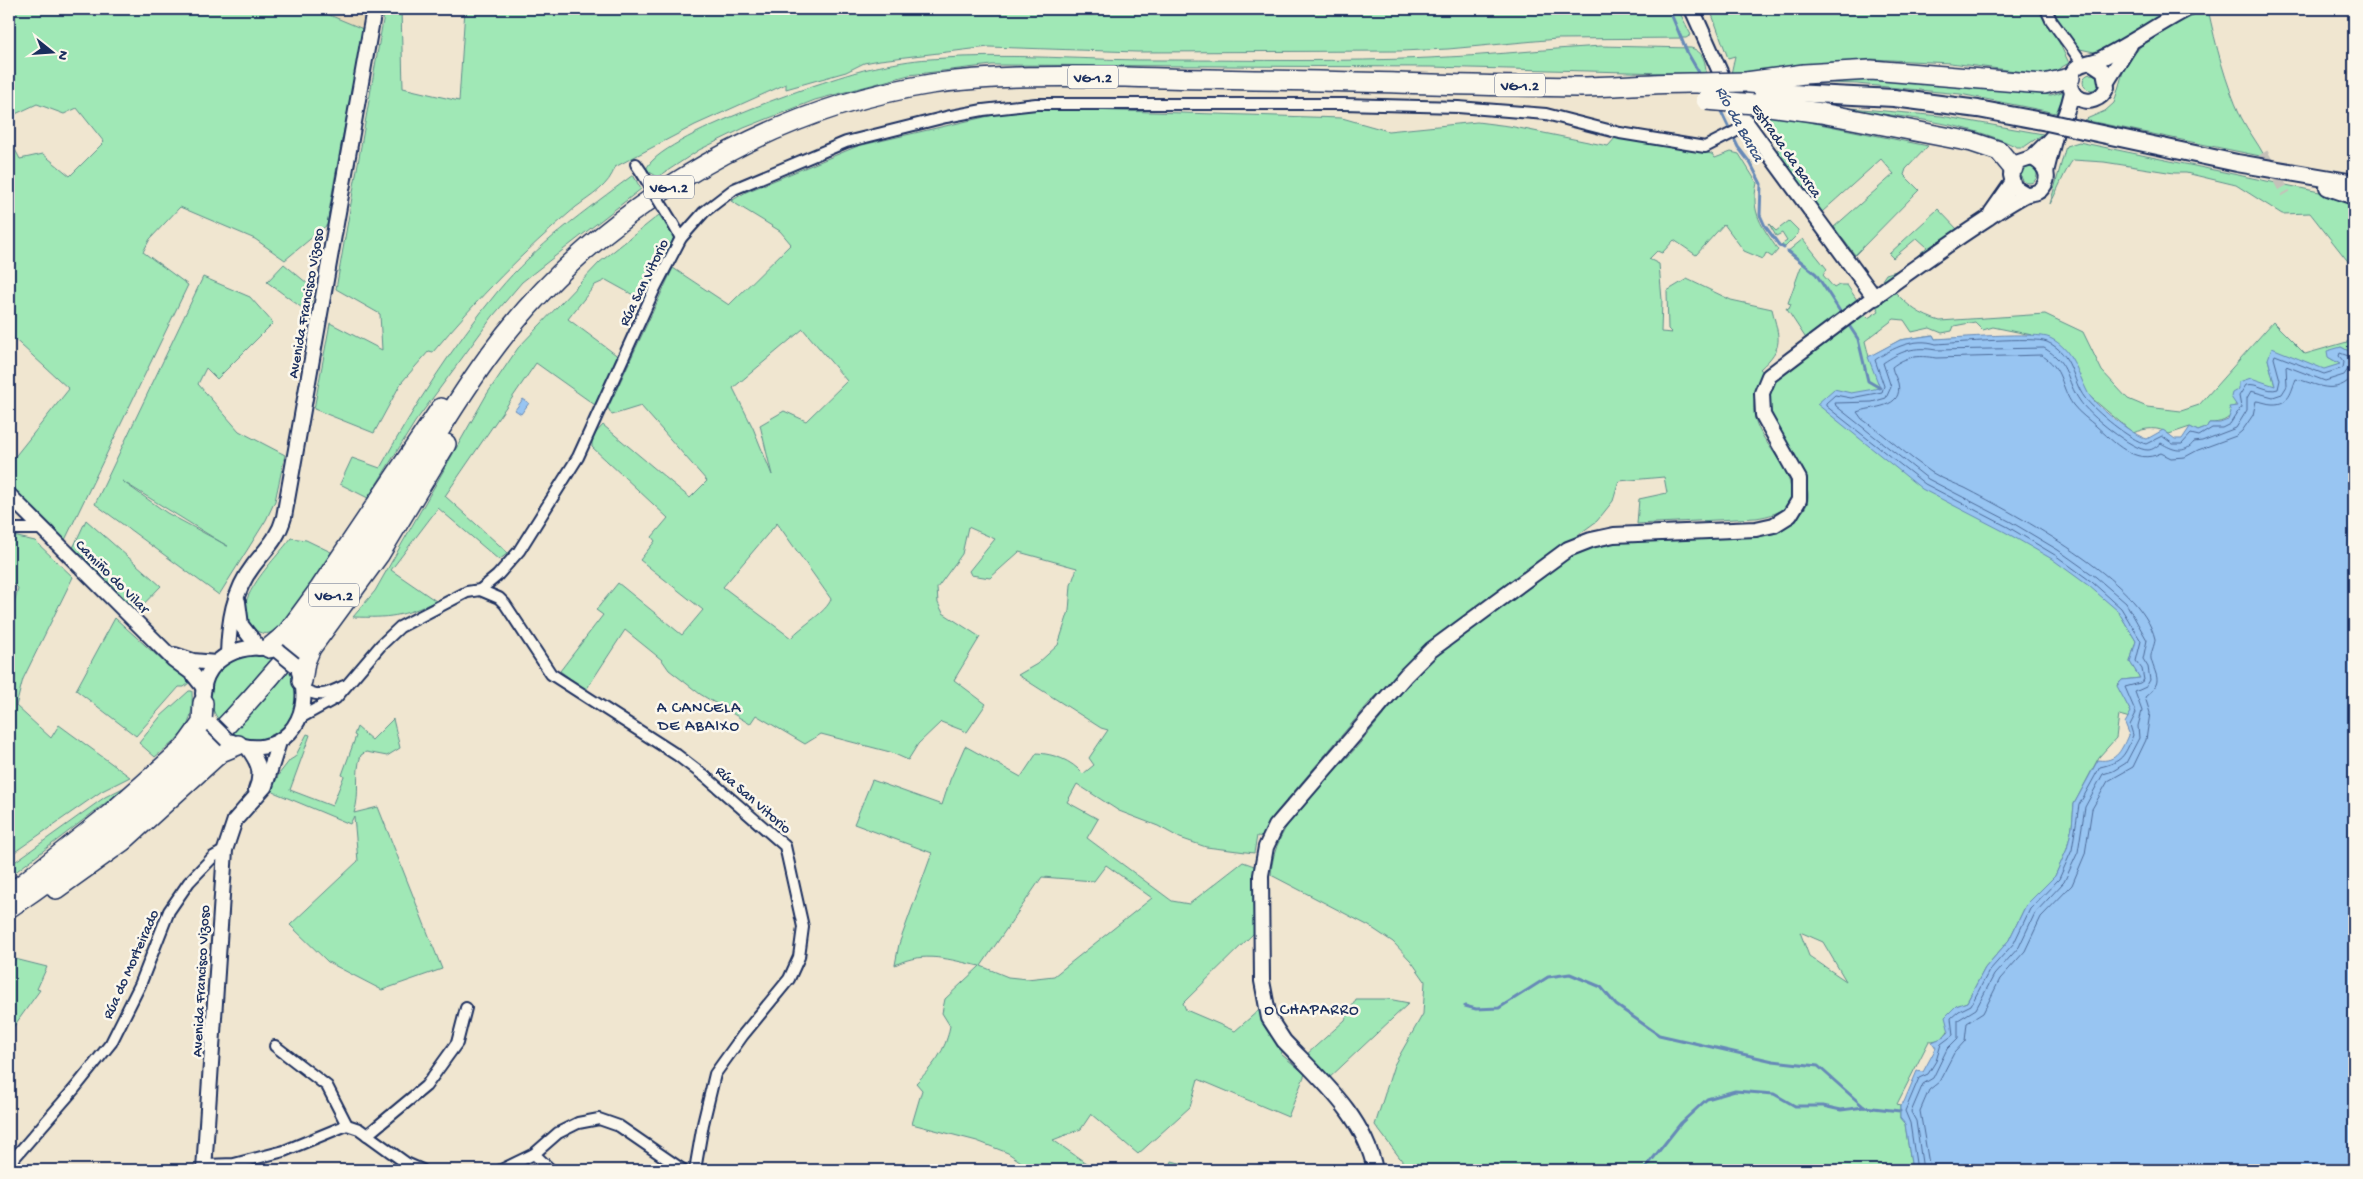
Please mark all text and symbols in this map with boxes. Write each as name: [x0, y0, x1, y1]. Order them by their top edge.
north arrow: [28, 28, 78, 78]
text: N: [53, 48, 72, 62]
road number: VG-1.2: [1068, 66, 1118, 88]
road number: VG-1.2: [1495, 74, 1545, 96]
water label: Río da Barca: [1709, 84, 1767, 167]
street label: Estrada da Barca: [1746, 101, 1825, 202]
road number: VG-1.2: [644, 176, 694, 198]
street label: Avenida Francisco Vizoso: [285, 227, 329, 380]
street label: Rúa San Vitorio: [616, 236, 674, 329]
street label: Camiño do Vilar: [71, 537, 154, 619]
road number: VG-1.2: [309, 584, 359, 606]
district label: A CANCELA DE ABAIXO: [657, 700, 742, 737]
street label: Rúa San Vitorio: [711, 763, 794, 838]
street label: Avenida Francisco Vizoso: [189, 904, 215, 1058]
street label: Rúa do Morteirado: [100, 907, 164, 1022]
district label: O CHAPARRO: [1264, 1002, 1360, 1021]

